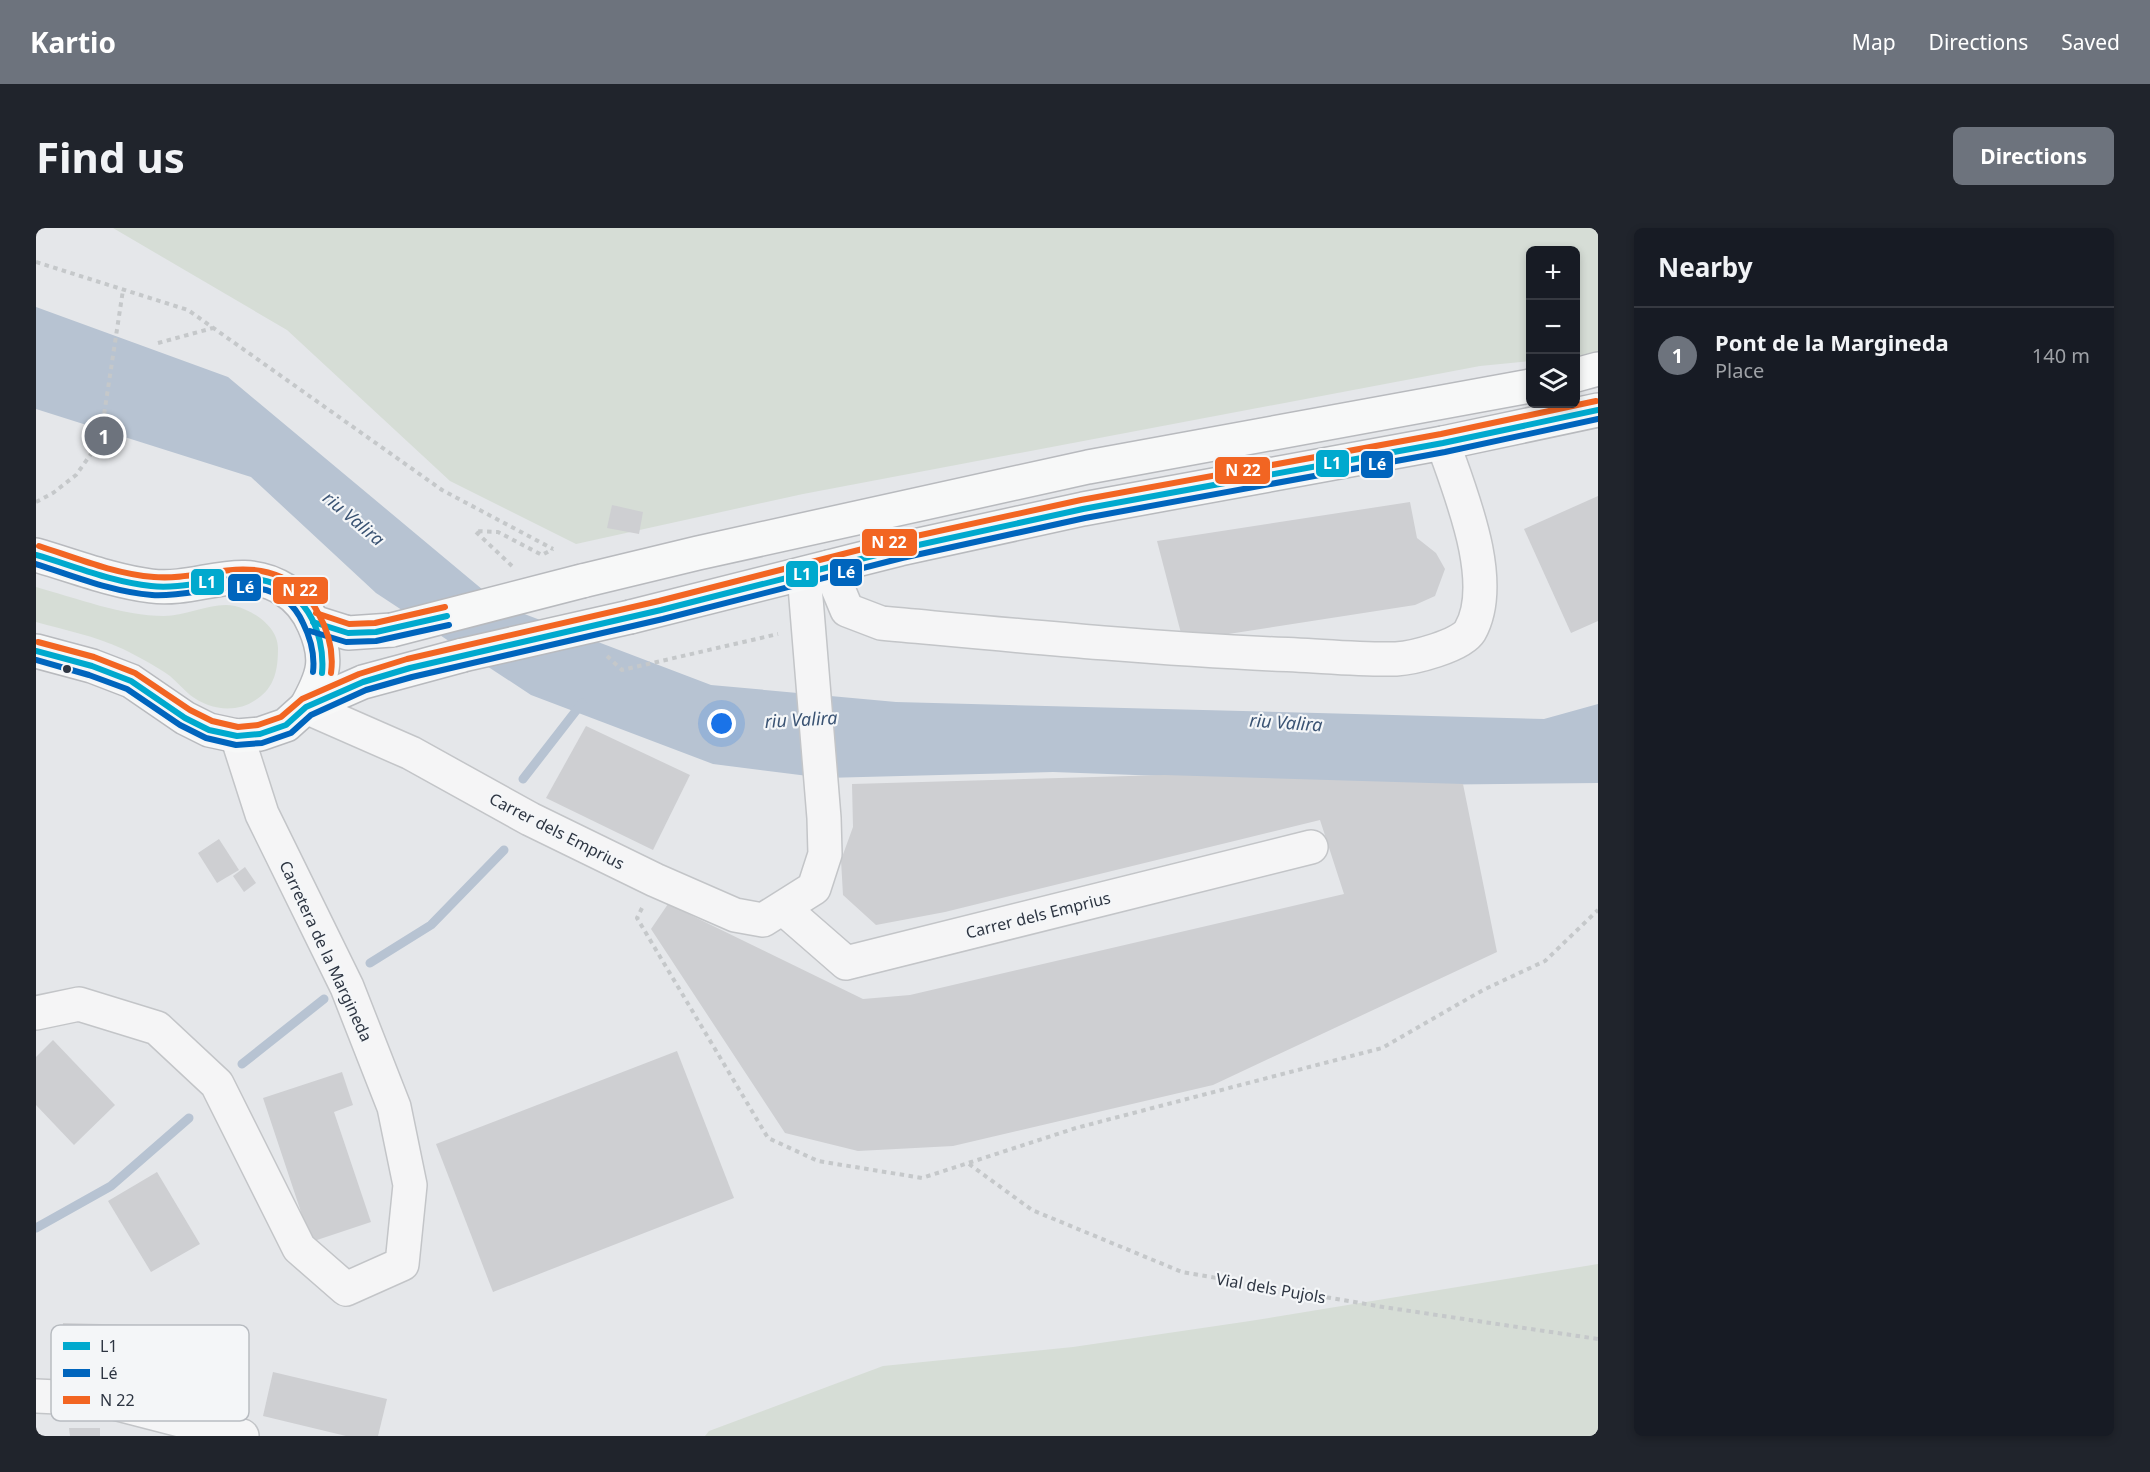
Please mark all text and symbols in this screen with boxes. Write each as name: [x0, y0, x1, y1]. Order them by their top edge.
text: Kartio: [30, 23, 116, 61]
text: Map: [1852, 28, 1896, 56]
text: Directions: [1929, 28, 2028, 56]
text: Saved: [2061, 28, 2120, 56]
button: Directions: [1953, 127, 2114, 185]
text: Find us: [36, 128, 185, 185]
map controls: [1526, 246, 1580, 408]
button: +: [1526, 246, 1580, 300]
text: Nearby: [1658, 249, 1753, 285]
button: −: [1526, 300, 1580, 354]
text: Pont de la Margineda: [1715, 327, 1949, 357]
text: 1: [1672, 342, 1683, 369]
text: 140 m: [2032, 342, 2090, 369]
button: layers: [1526, 354, 1580, 408]
text: Place: [1715, 357, 1764, 384]
pin: 1: [84, 414, 124, 458]
line badge: L1: [1315, 449, 1350, 478]
line badge: Lé: [1360, 450, 1394, 479]
text: L1: [1323, 452, 1341, 474]
text: Lé: [1368, 453, 1386, 475]
line badge: N 22: [1214, 456, 1271, 485]
text: N 22: [1225, 459, 1261, 481]
water label: riu Valira: [318, 485, 390, 551]
line badge: N 22: [861, 528, 918, 557]
text: N 22: [871, 531, 907, 553]
line badge: Lé: [829, 558, 863, 587]
line badge: L1: [785, 560, 819, 588]
text: Lé: [837, 561, 855, 583]
text: L1: [793, 563, 811, 585]
line badge: L1: [190, 568, 225, 596]
text: L1: [198, 571, 216, 593]
line badge: Lé: [227, 573, 262, 602]
text: Lé: [236, 576, 254, 598]
line badge: N 22: [272, 576, 329, 605]
text: N 22: [282, 579, 318, 601]
unlabelled marker: [61, 663, 73, 675]
water label: riu Valira: [764, 705, 838, 733]
water label: riu Valira: [1249, 707, 1323, 737]
your location: [707, 709, 736, 738]
street label: Carrer dels Emprius: [486, 787, 628, 875]
street label: Carretera de la Margineda: [274, 857, 378, 1045]
street label: Carrer dels Emprius: [963, 886, 1113, 944]
street label: Vial dels Pujols: [1214, 1268, 1328, 1308]
legend: [51, 1325, 249, 1421]
text: L1: [100, 1335, 118, 1357]
text: Lé: [100, 1362, 117, 1384]
text: N 22: [100, 1389, 135, 1411]

